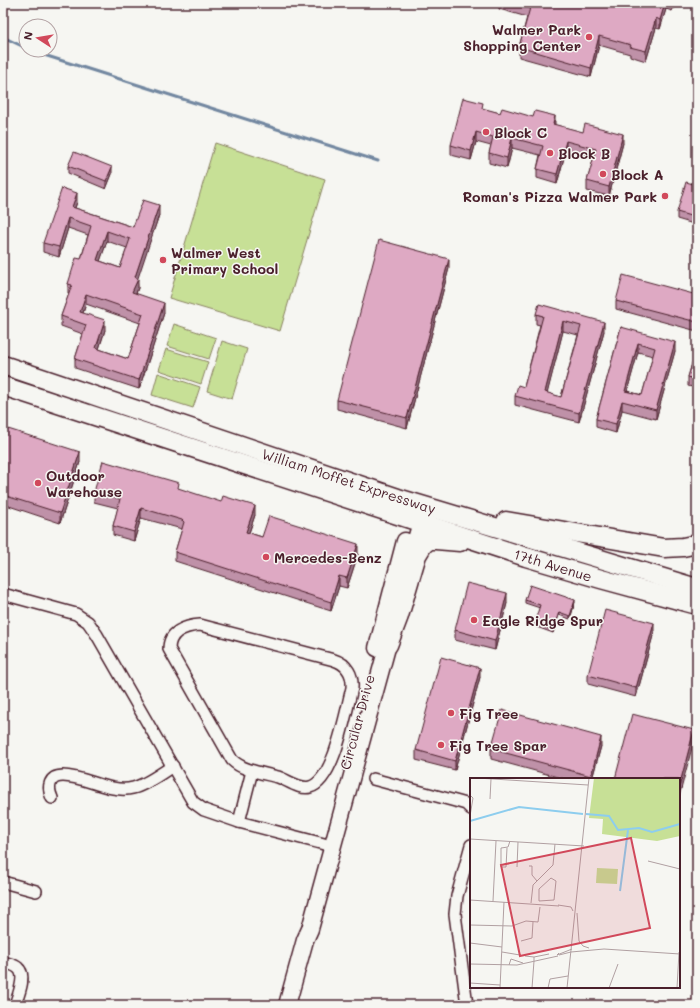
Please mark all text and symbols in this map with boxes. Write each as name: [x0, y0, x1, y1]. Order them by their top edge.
north arrow: [18, 18, 58, 58]
place label: Walmer Park Shopping Center: [463, 20, 581, 55]
text: N: [20, 30, 36, 41]
marker: Walmer Park Shopping Center: [584, 32, 594, 42]
place label: Block C: [494, 123, 547, 142]
marker: Block C: [481, 127, 491, 137]
place label: Block B: [558, 144, 610, 163]
marker: Block B: [545, 148, 555, 158]
place label: Block A: [611, 165, 664, 184]
marker: Block A: [598, 169, 608, 179]
place label: Roman's Pizza Walmer Park: [462, 187, 657, 206]
marker: Roman's Pizza Walmer Park: [660, 191, 670, 201]
place label: Walmer West Primary School: [171, 243, 278, 278]
marker: Walmer West Primary School: [158, 255, 168, 265]
street label: William Moffet Expressway: [260, 444, 438, 518]
place label: Outdoor Warehouse: [46, 466, 122, 501]
marker: Outdoor Warehouse: [33, 478, 43, 488]
street label: 17th Avenue: [511, 544, 595, 586]
place label: Mercedes-Benz: [274, 548, 382, 567]
marker: Mercedes-Benz: [261, 552, 271, 562]
place label: Eagle Ridge Spur: [482, 611, 603, 630]
marker: Eagle Ridge Spur: [469, 615, 479, 625]
street label: Circular Drive: [335, 672, 379, 772]
place label: Fig Tree: [459, 704, 518, 723]
marker: Fig Tree: [446, 708, 456, 718]
place label: Fig Tree Spar: [449, 736, 547, 755]
marker: Fig Tree Spar: [436, 740, 446, 750]
inset map: [470, 778, 680, 988]

